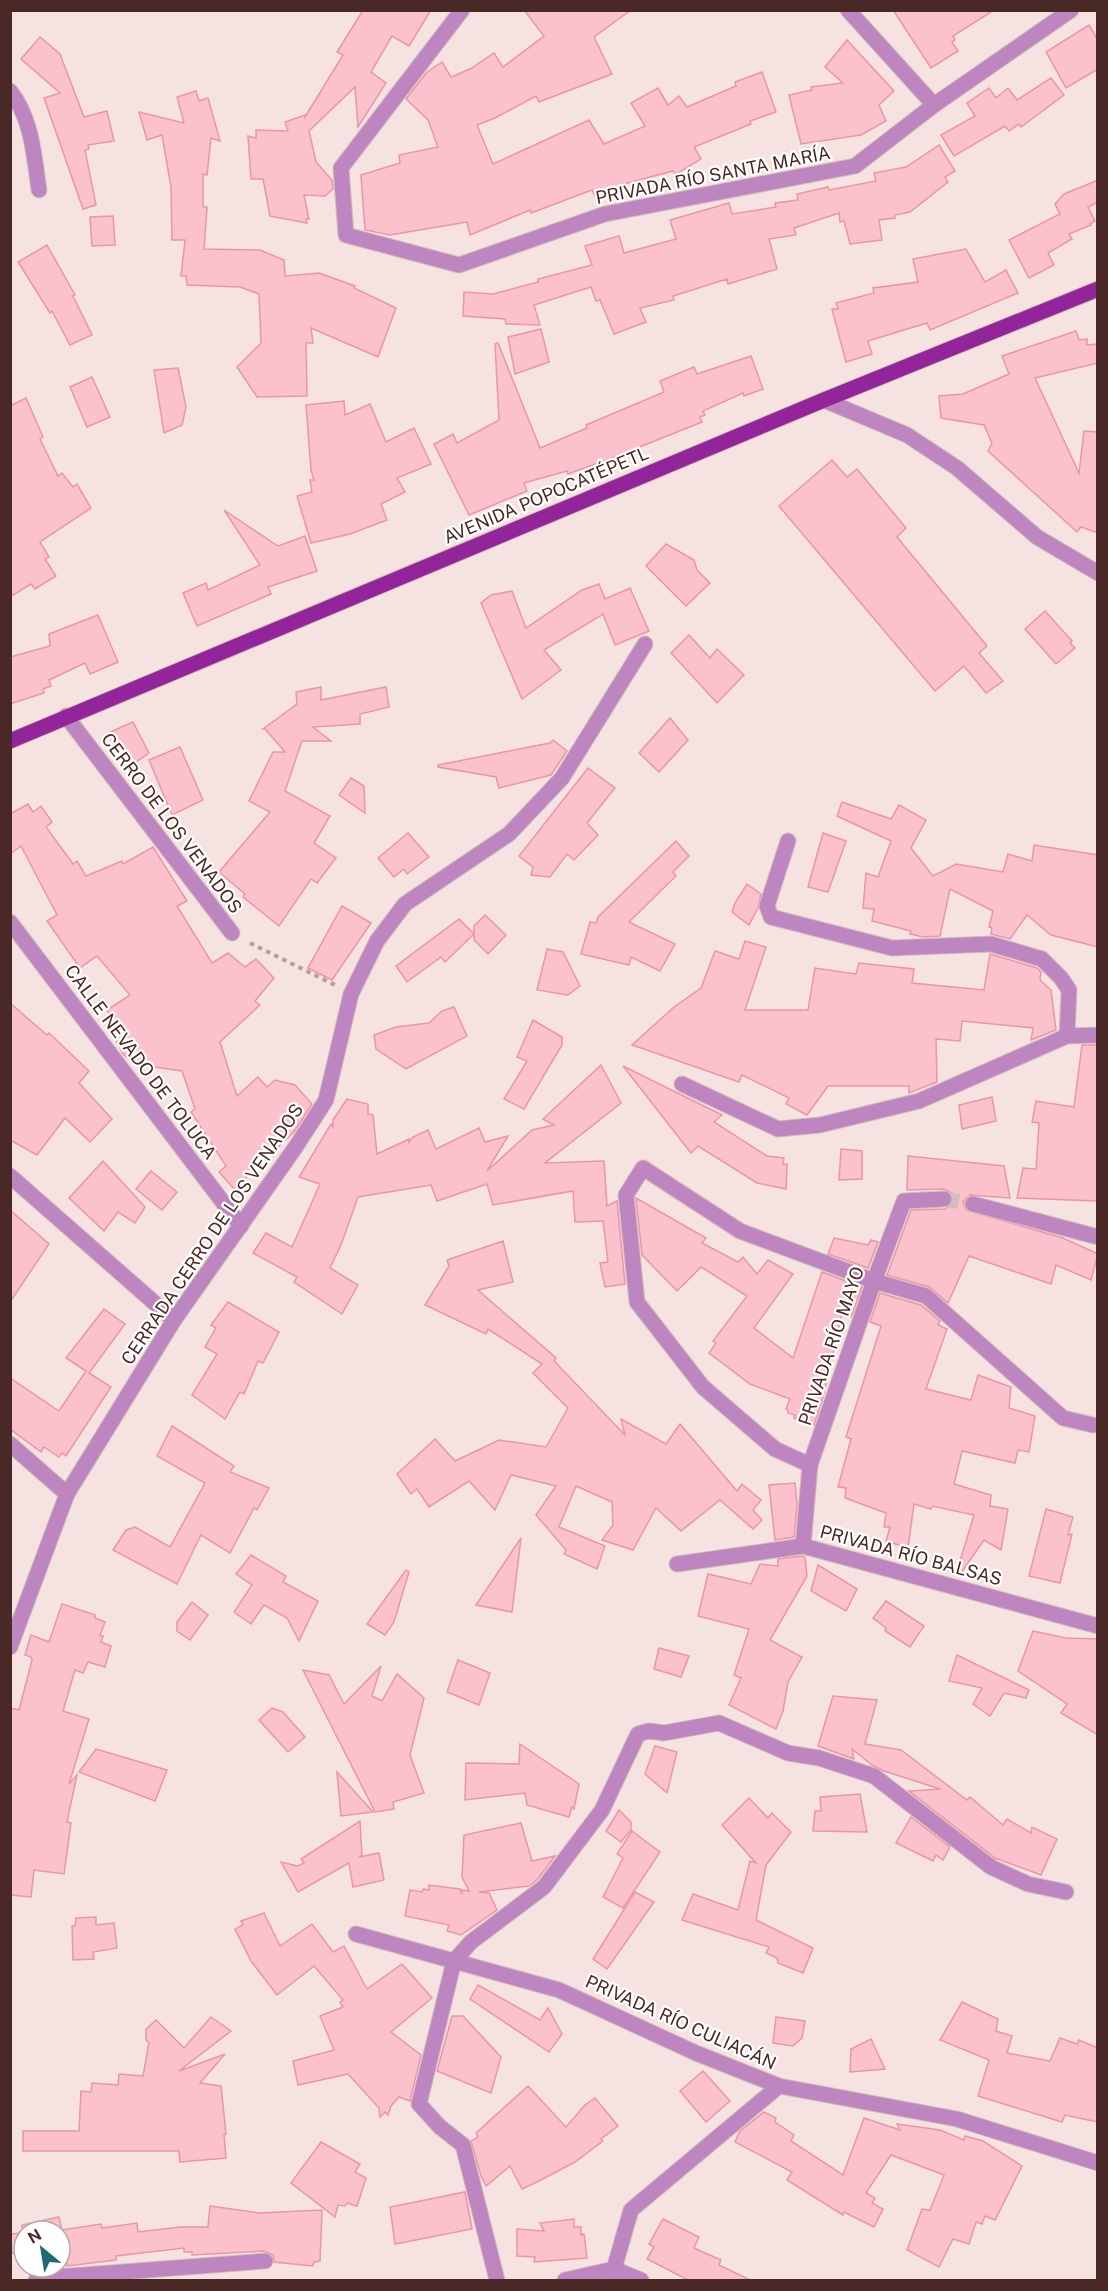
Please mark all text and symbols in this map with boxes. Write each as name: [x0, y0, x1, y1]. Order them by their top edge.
street label: PRIVADA RÍO SANTA MARÍA: [594, 141, 832, 208]
street label: AVENIDA POPOCATÉPETL: [440, 441, 652, 548]
street label: CERRO DE LOS VENADOS: [97, 729, 247, 917]
street label: CALLE NEVADO DE TOLUCA: [61, 961, 221, 1164]
street label: CERRADA CERRO DE LOS VENADOS: [117, 1100, 307, 1368]
street label: PRIVADA RÍO MAYO: [793, 1264, 868, 1428]
street label: PRIVADA RÍO BALSAS: [818, 1520, 1004, 1589]
street label: PRIVADA RÍO CULIACÁN: [582, 1969, 780, 2074]
north arrow: [12, 2219, 72, 2279]
text: N: [25, 2225, 45, 2248]

